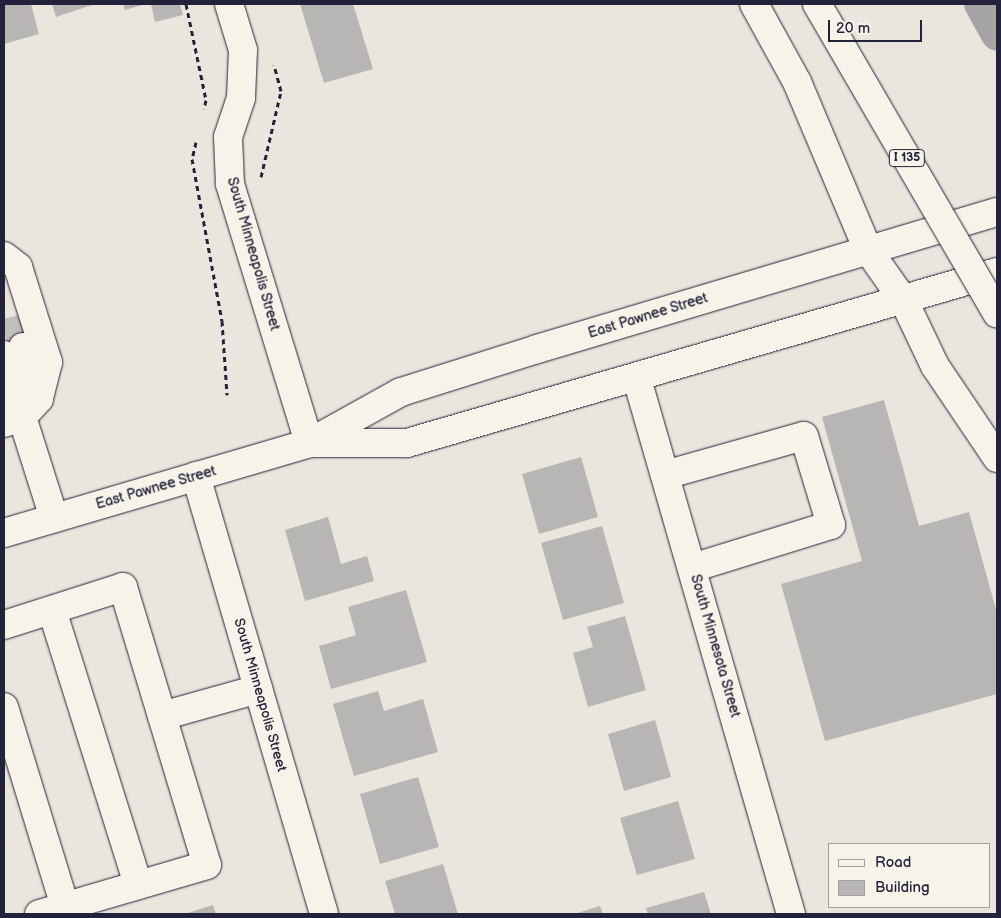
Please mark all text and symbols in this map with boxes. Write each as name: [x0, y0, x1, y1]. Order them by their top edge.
scale bar: [831, 10, 925, 42]
text: 20 m: [836, 19, 870, 38]
road number: I 135: [888, 148, 926, 168]
street label: South Minneapolis Street: [223, 175, 283, 333]
street label: East Pawnee Street: [586, 290, 710, 342]
street label: East Pawnee Street: [94, 463, 218, 513]
street label: South Minnesota Street: [687, 573, 743, 719]
street label: South Minneapolis Street: [230, 616, 290, 774]
legend: [828, 843, 991, 908]
text: Road: [875, 853, 911, 872]
text: Building: [875, 878, 930, 897]

